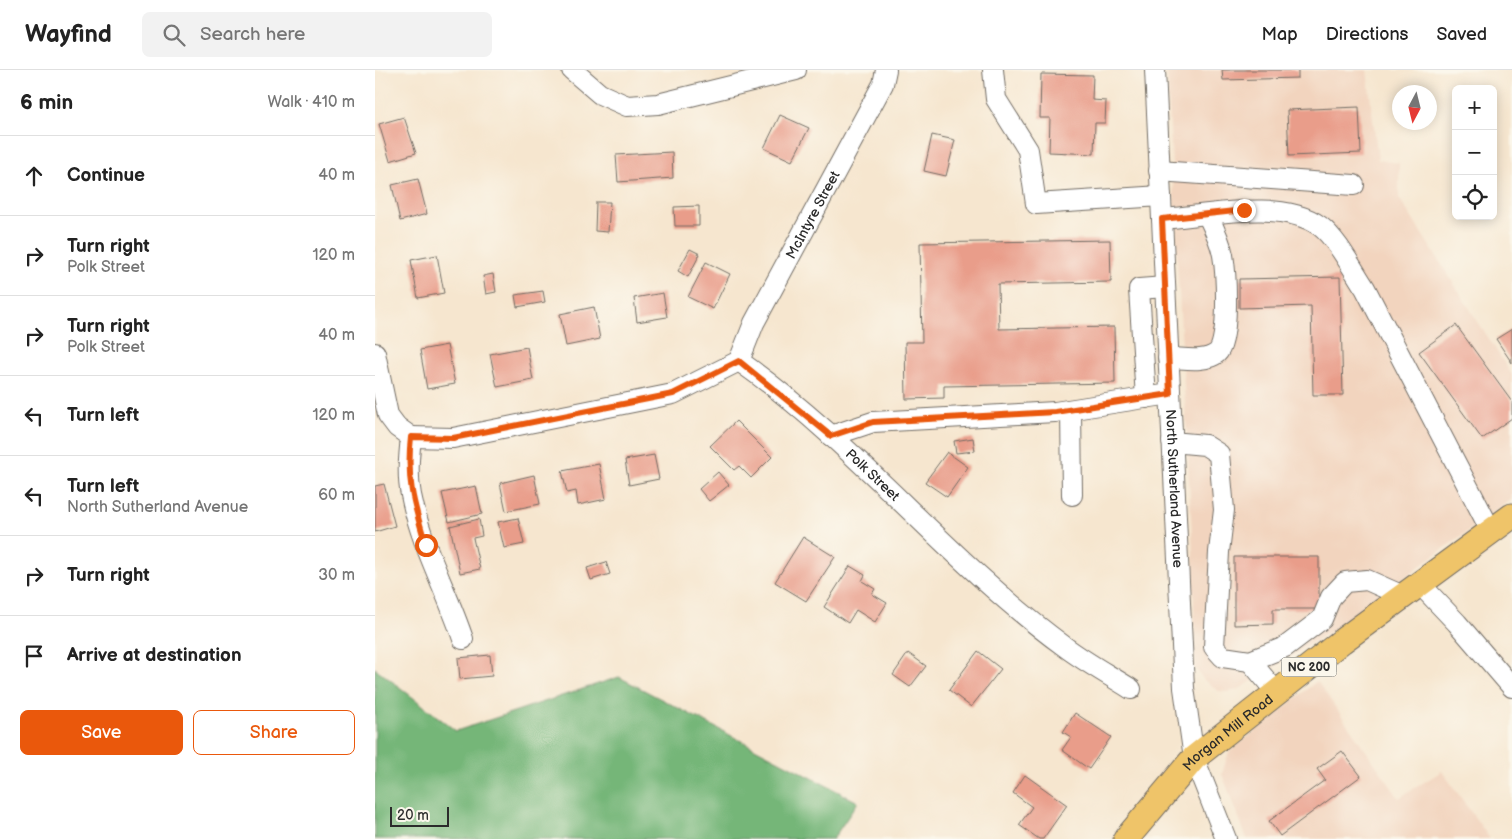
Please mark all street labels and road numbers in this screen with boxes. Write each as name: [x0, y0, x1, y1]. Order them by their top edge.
street label: McIntyre Street: [782, 167, 843, 262]
street label: North Sutherland Avenue: [1162, 409, 1187, 568]
street label: Polk Street: [842, 445, 904, 505]
road number: NC 200: [1281, 658, 1337, 676]
street label: Morgan Mill Road: [1179, 690, 1276, 774]

